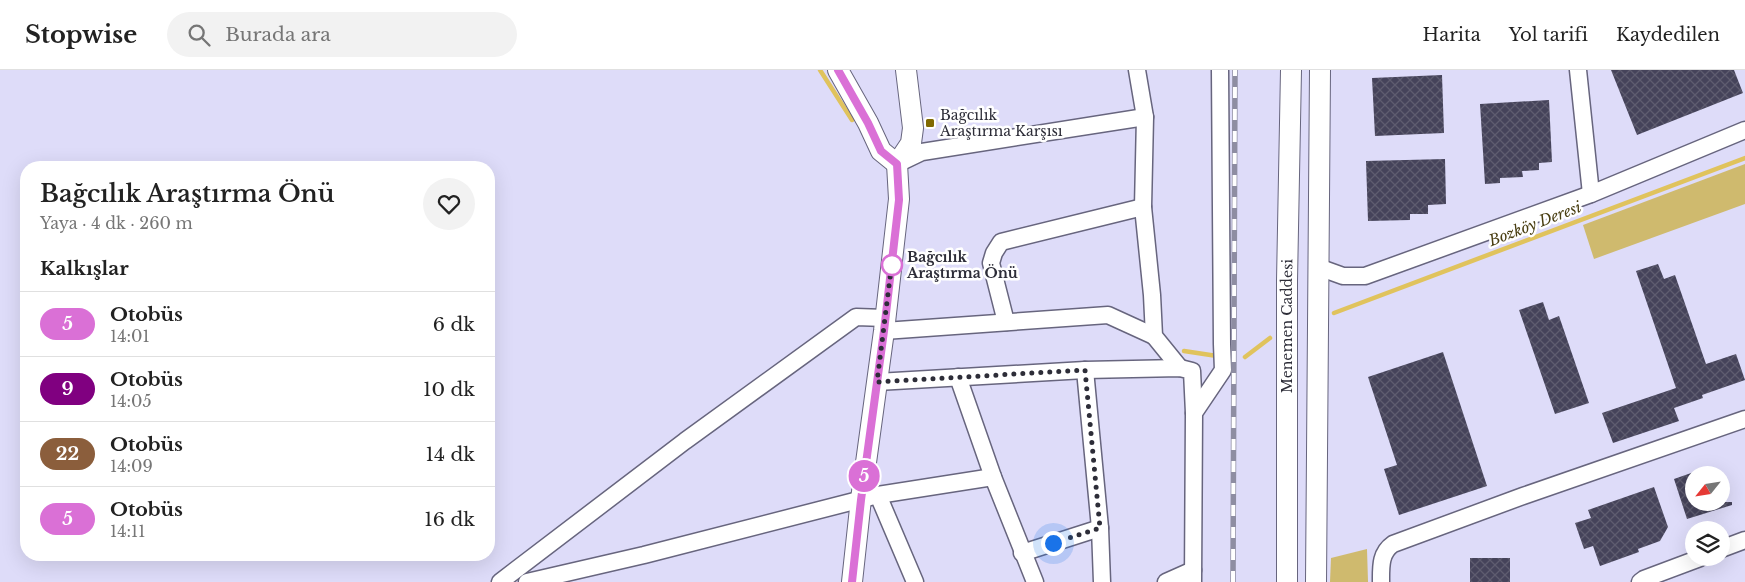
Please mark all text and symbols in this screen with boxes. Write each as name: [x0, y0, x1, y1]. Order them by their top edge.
search box: [167, 12, 517, 57]
text: Stopwise: [25, 20, 137, 49]
icon: search: [185, 21, 213, 49]
text: Burada ara: [225, 23, 331, 46]
text: Harita: [1423, 24, 1481, 46]
text: Yol tarifi: [1509, 24, 1588, 46]
text: Kaydedilen: [1616, 24, 1720, 46]
place label: Bağcılık Araştırma Karşısı: [939, 106, 1063, 140]
marker: Bağcılık Araştırma Karşısı: [924, 117, 936, 129]
button: heart: [423, 178, 475, 230]
text: Bağcılık Araştırma Önü: [40, 179, 334, 208]
water label: Bozköy Deresi: [1485, 197, 1585, 250]
text: Yaya · 4 dk · 260 m: [40, 213, 193, 233]
place label: Bağcılık Araştırma Önü: [906, 248, 1018, 282]
marker: Bağcılık Araştırma Önü: [881, 254, 903, 276]
text: Kalkışlar: [40, 257, 129, 280]
street label: Menemen Caddesi: [1278, 258, 1296, 393]
text: Otobüs: [110, 303, 183, 326]
text: 5: [62, 313, 73, 335]
text: 6 dk: [433, 313, 475, 336]
text: 14:01: [110, 326, 150, 346]
text: Otobüs: [110, 368, 183, 391]
text: 9: [61, 378, 74, 400]
text: 10 dk: [423, 378, 475, 401]
text: 14:05: [110, 391, 152, 411]
text: Otobüs: [110, 433, 183, 456]
text: 22: [56, 443, 79, 465]
text: 14 dk: [425, 443, 475, 466]
text: 14:09: [110, 456, 153, 476]
line badge: 5: [848, 460, 880, 492]
text: 5: [859, 465, 869, 487]
north arrow: [1685, 466, 1730, 511]
map controls: [1685, 466, 1730, 566]
text: Otobüs: [110, 498, 183, 521]
text: 5: [62, 508, 73, 530]
text: 16 dk: [424, 508, 475, 531]
text: 14:11: [110, 521, 145, 541]
button: layers: [1685, 521, 1730, 566]
your location: [1041, 531, 1066, 556]

